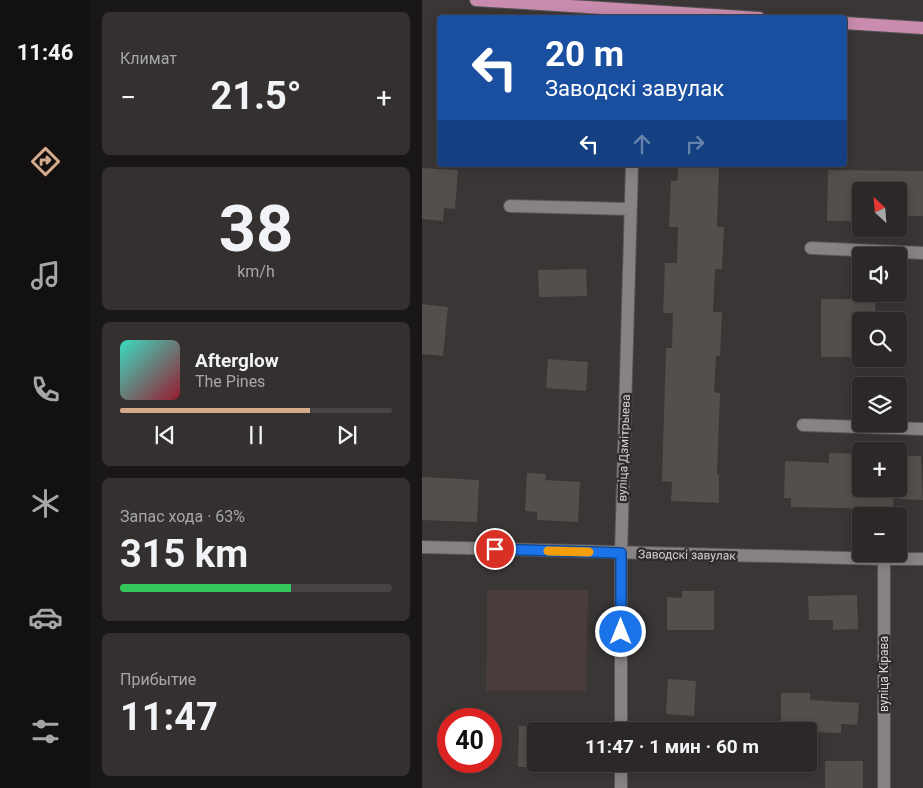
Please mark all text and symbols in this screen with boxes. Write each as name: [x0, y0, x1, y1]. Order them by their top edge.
text: 20 m: [545, 34, 624, 75]
icon: left: [462, 35, 527, 100]
text: 11:46: [17, 40, 73, 65]
text: Климат: [120, 49, 177, 68]
text: 21.5°: [210, 74, 302, 118]
text: Заводскі завулак: [545, 76, 724, 101]
text: −: [120, 81, 136, 114]
text: +: [376, 81, 392, 114]
icon: left: [575, 130, 603, 158]
icon: ahead: [628, 130, 656, 158]
icon: right: [681, 130, 709, 158]
icon: directions: [28, 144, 63, 179]
north arrow: [852, 182, 907, 238]
map controls: [852, 182, 907, 562]
text: 38: [219, 191, 293, 267]
button: sound: [852, 247, 907, 302]
icon: music: [28, 258, 63, 293]
text: km/h: [237, 262, 275, 281]
button: search: [852, 312, 907, 367]
text: Afterglow: [195, 349, 279, 372]
icon: phone: [28, 372, 63, 407]
text: The Pines: [195, 372, 265, 391]
button: layers: [852, 377, 907, 432]
street label: вуліца Дзмітрыева: [615, 394, 633, 502]
icon: previous: [151, 421, 179, 449]
icon: pause: [242, 421, 270, 449]
icon: next: [333, 421, 361, 449]
button: +: [852, 442, 907, 497]
icon: climate: [28, 486, 63, 521]
text: Запас хода · 63%: [120, 507, 245, 526]
button: −: [852, 507, 907, 562]
pin: [474, 528, 516, 570]
text: 315 km: [120, 532, 248, 576]
icon: arrive: [481, 535, 509, 563]
street label: Заводскі завулак: [638, 547, 736, 563]
icon: car: [28, 600, 63, 635]
position arrow: [594, 605, 646, 657]
street label: вуліца Кірава: [877, 636, 891, 712]
text: Прибытие: [120, 670, 196, 689]
text: 11:47: [120, 695, 218, 739]
speed limit sign: 40: [437, 708, 502, 773]
icon: filters: [28, 714, 63, 749]
text: 11:47 · 1 мин · 60 m: [585, 735, 759, 758]

